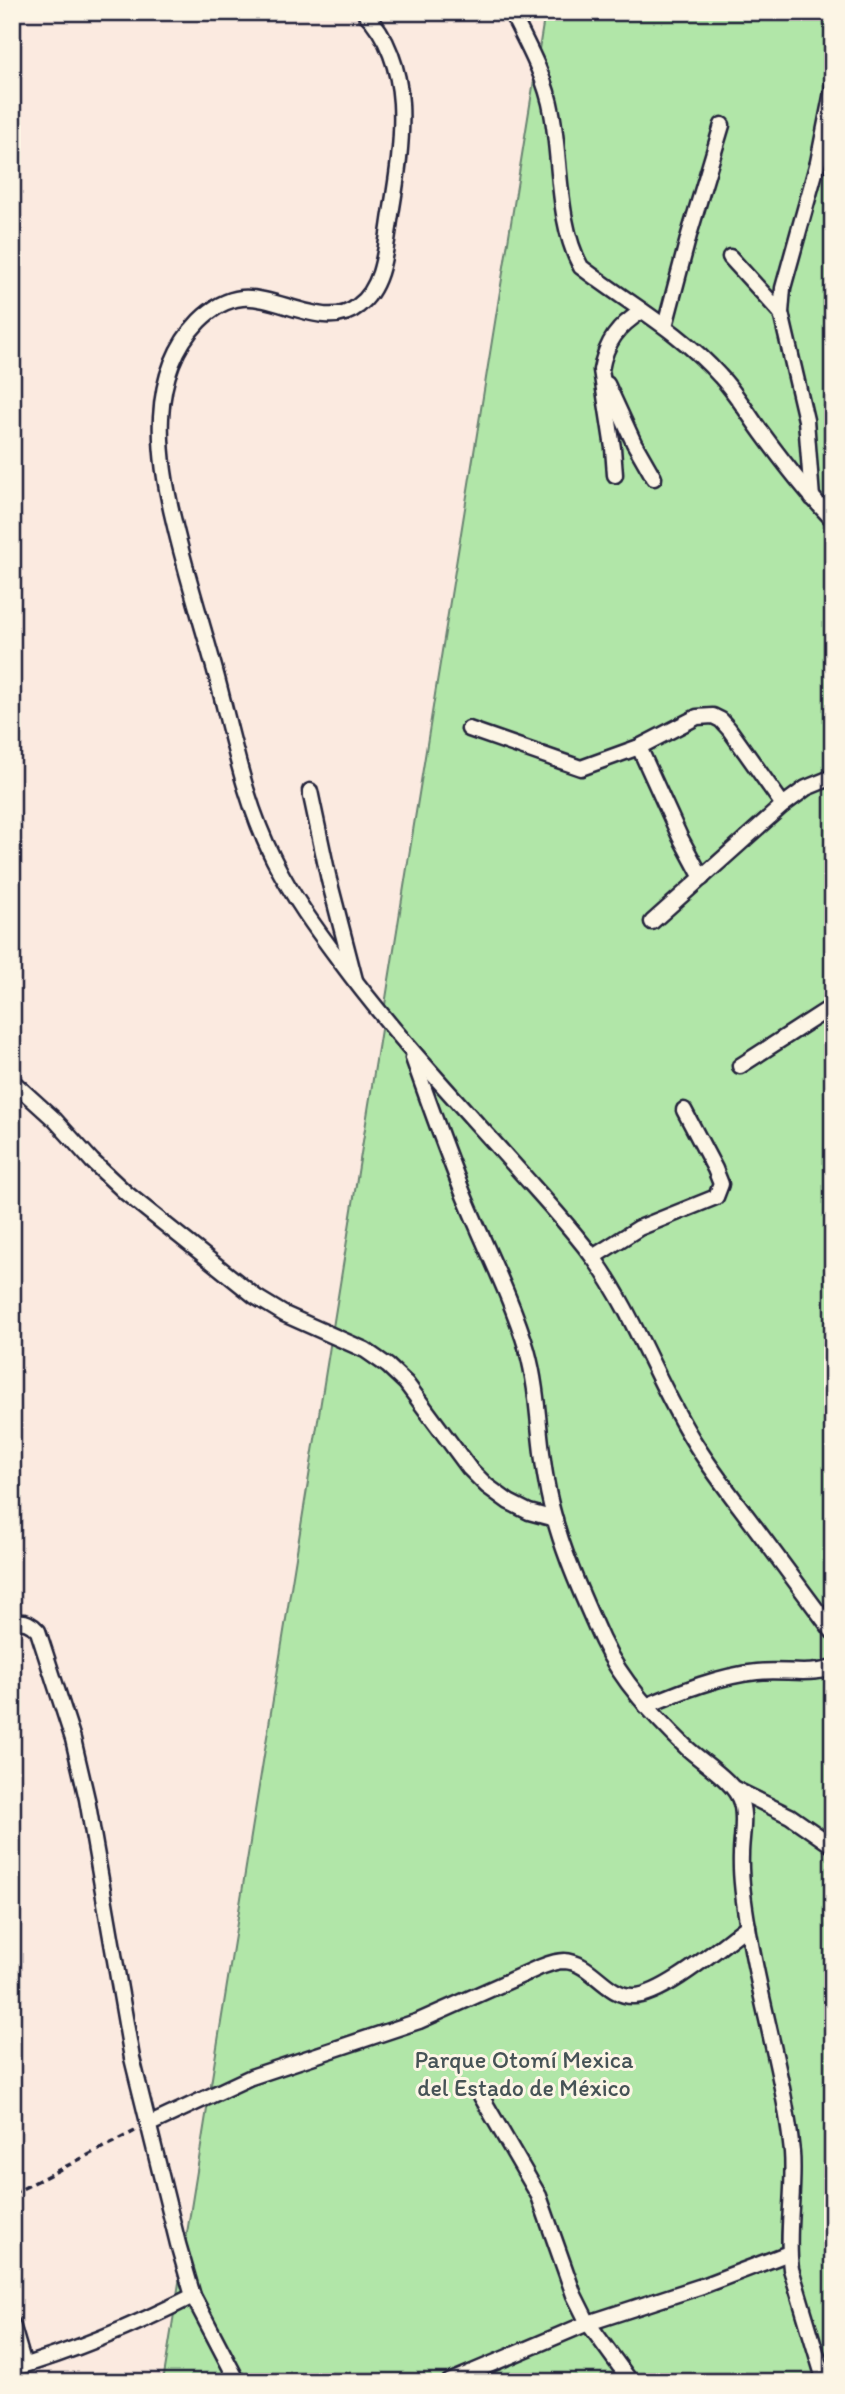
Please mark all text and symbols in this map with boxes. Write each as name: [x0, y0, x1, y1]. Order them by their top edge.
park label: Parque Otomí Mexica del Estado de México: [414, 2045, 634, 2102]

